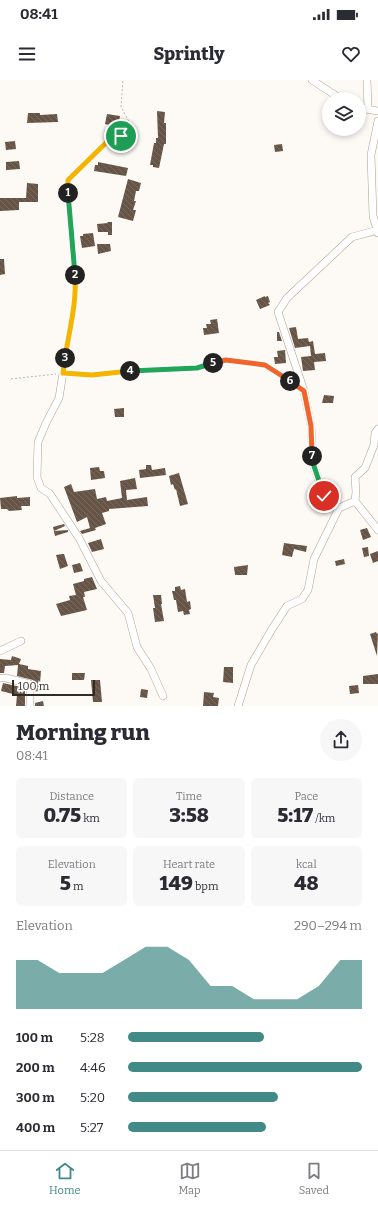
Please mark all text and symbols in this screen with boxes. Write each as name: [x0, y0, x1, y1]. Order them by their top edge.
text: 08:41: [20, 5, 58, 23]
icon: menu: [16, 43, 38, 65]
text: Sprintly: [154, 43, 224, 65]
icon: heart: [340, 43, 362, 65]
map controls: [322, 92, 366, 136]
button: layers: [322, 92, 366, 136]
pin: [104, 119, 138, 153]
icon: arrive: [110, 125, 132, 147]
pin: 1: [58, 183, 78, 203]
text: 1: [66, 186, 70, 199]
pin: 2: [65, 265, 85, 285]
text: 2: [72, 268, 78, 281]
pin: 3: [55, 348, 75, 368]
text: 3: [62, 351, 68, 364]
pin: 5: [203, 353, 223, 373]
text: 5: [210, 356, 216, 369]
pin: 4: [120, 361, 140, 381]
text: 4: [127, 364, 133, 377]
pin: 6: [280, 371, 300, 391]
text: 6: [287, 374, 293, 387]
pin: 7: [302, 446, 322, 466]
text: 7: [309, 449, 315, 462]
pin: [307, 479, 341, 513]
icon: check: [313, 485, 335, 507]
scale bar: [12, 678, 95, 697]
text: 100 m: [18, 680, 49, 693]
text: Morning run: [16, 719, 149, 746]
button: share: [320, 719, 362, 761]
text: 08:41: [16, 748, 48, 763]
text: Distance: [49, 790, 94, 803]
text: Time: [176, 790, 202, 803]
text: Pace: [294, 790, 318, 803]
text: 0.75: [44, 803, 81, 827]
text: 3:58: [169, 803, 209, 827]
text: 5:17: [277, 803, 313, 827]
text: km: [81, 812, 100, 825]
text: /km: [313, 812, 335, 825]
text: Elevation: [48, 858, 96, 871]
text: Heart rate: [163, 858, 215, 871]
text: kcal: [296, 858, 317, 871]
text: 5: [60, 871, 71, 895]
text: 149: [160, 871, 193, 895]
text: 48: [294, 871, 319, 895]
text: m: [71, 880, 84, 893]
text: bpm: [193, 880, 218, 893]
text: Elevation: [16, 918, 73, 933]
text: 290–294 m: [294, 918, 362, 933]
text: 100 m: [16, 1030, 53, 1045]
text: 5:28: [80, 1030, 105, 1045]
text: 200 m: [16, 1060, 55, 1075]
text: 4:46: [80, 1060, 106, 1075]
text: 300 m: [16, 1090, 55, 1105]
text: 5:20: [80, 1090, 105, 1105]
text: 400 m: [16, 1120, 55, 1135]
text: 5:27: [80, 1120, 103, 1135]
tab: Home: [49, 1160, 80, 1197]
tab: Map: [178, 1160, 201, 1197]
tab: Saved: [299, 1160, 329, 1197]

